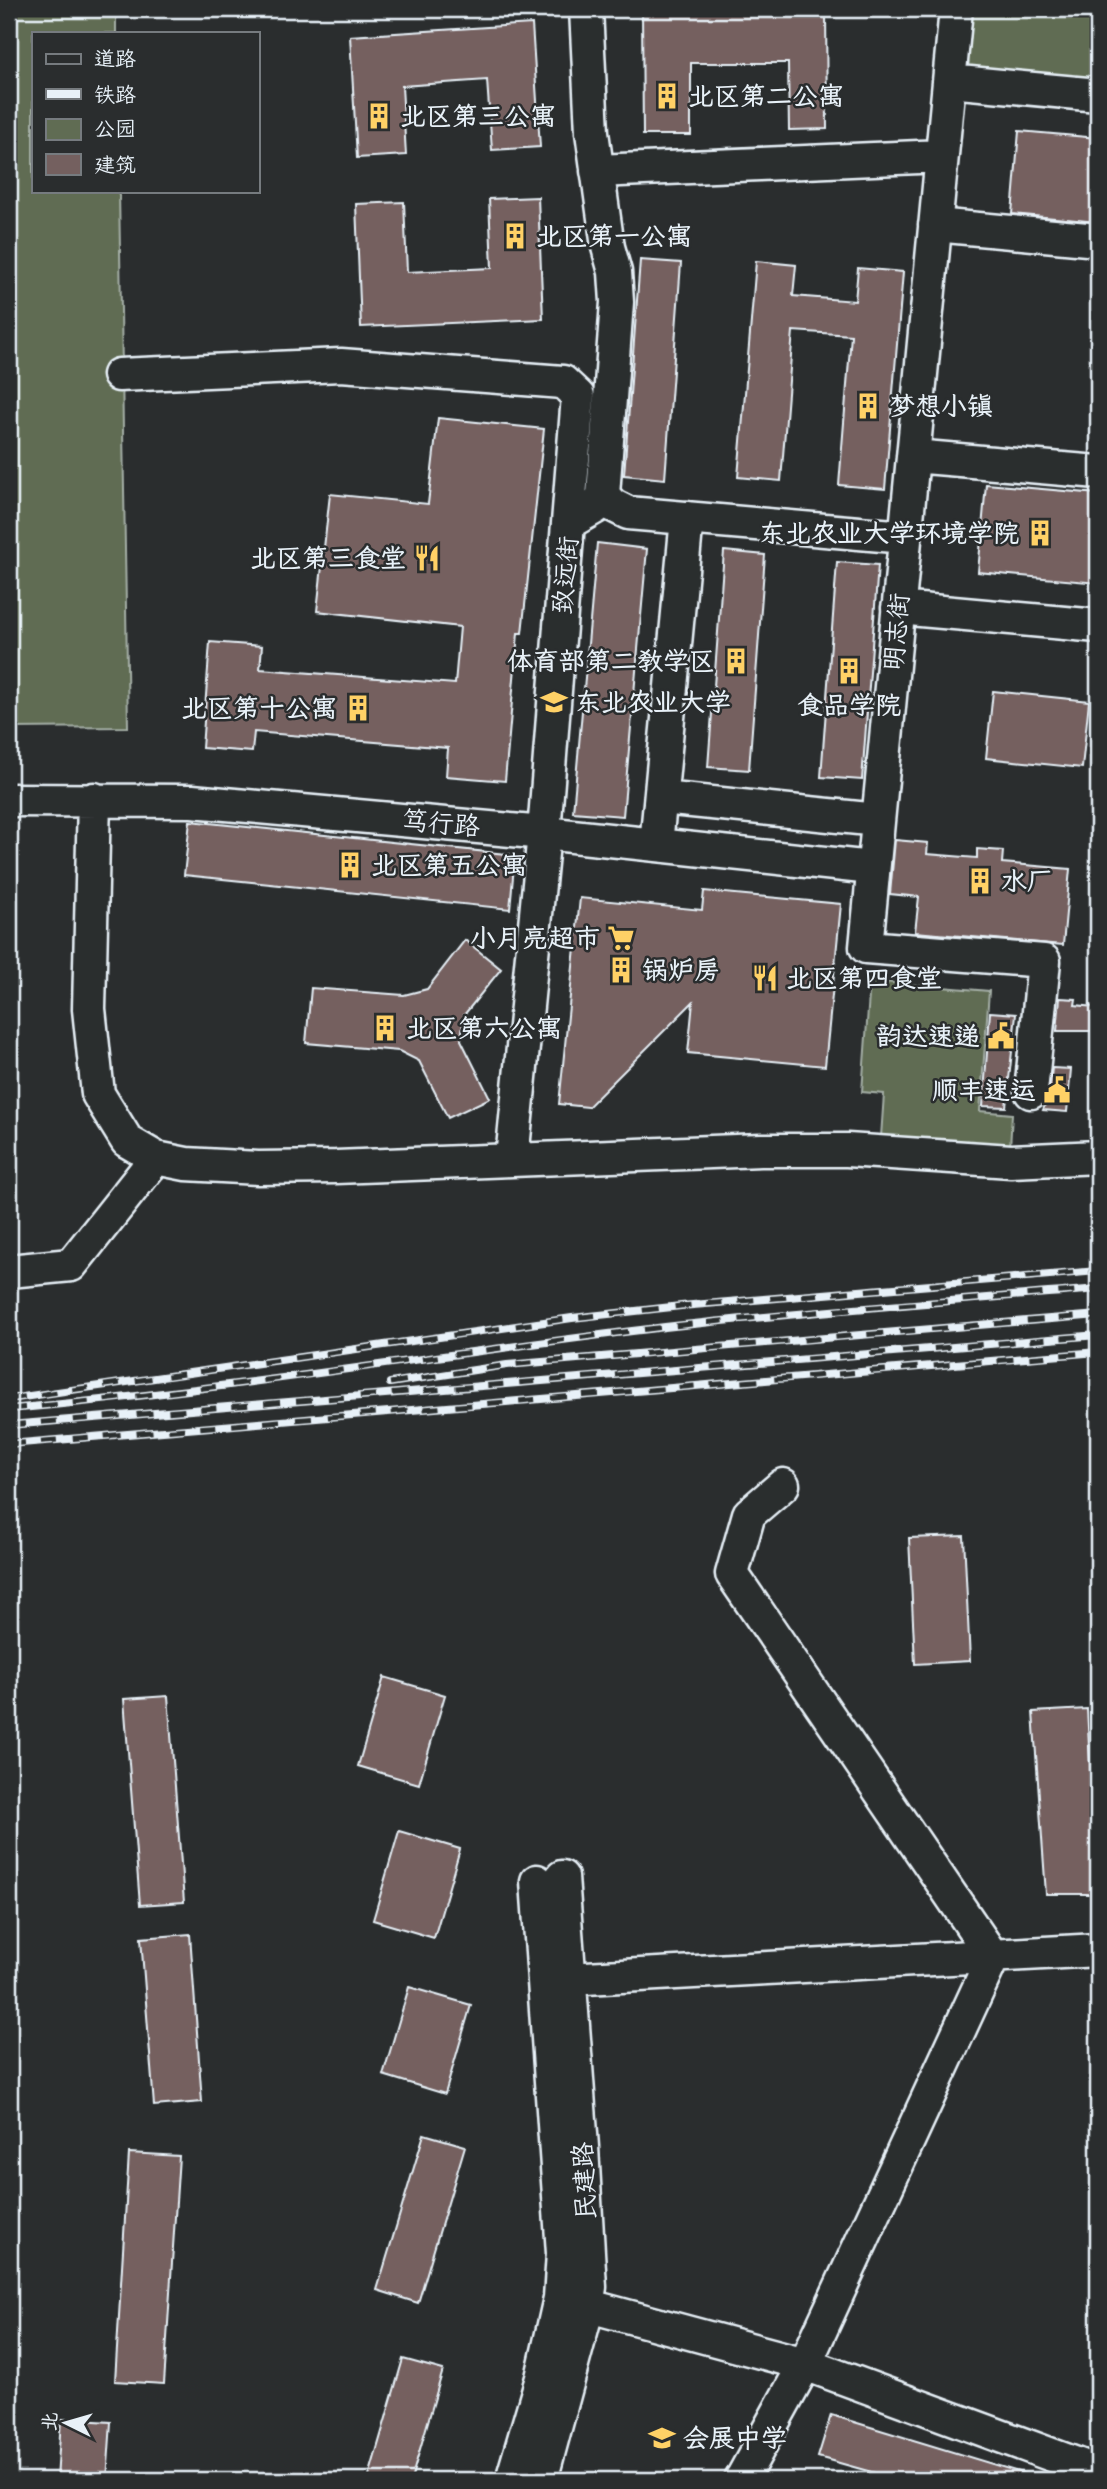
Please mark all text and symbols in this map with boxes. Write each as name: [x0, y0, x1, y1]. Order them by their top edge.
legend: [32, 32, 259, 192]
text: 道路: [94, 47, 136, 77]
building icon: 北区第二公寓: [652, 81, 682, 111]
place label: 北区第二公寓: [688, 81, 844, 118]
text: 铁路: [94, 83, 136, 113]
building icon: 北区第三公寓: [364, 101, 394, 131]
place label: 北区第三公寓: [400, 101, 556, 138]
text: 公园: [94, 117, 136, 147]
text: 建筑: [94, 153, 136, 183]
building icon: 北区第一公寓: [500, 221, 530, 251]
place label: 北区第一公寓: [536, 221, 692, 258]
building icon: 梦想小镇: [853, 391, 883, 421]
place label: 梦想小镇: [889, 391, 993, 428]
place label: 东北农业大学环境学院: [759, 518, 1019, 555]
building icon: 东北农业大学环境学院: [1025, 518, 1055, 548]
street label: 致远街: [547, 535, 590, 616]
place label: 北区第三食堂: [250, 543, 406, 580]
restaurant icon: 北区第三食堂: [412, 543, 442, 573]
street label: 明志街: [878, 592, 921, 673]
place label: 体育部第二教学区: [507, 646, 715, 683]
building icon: 体育部第二教学区: [721, 646, 751, 676]
building icon: 食品学院: [834, 656, 864, 686]
school or university icon: 东北农业大学: [539, 687, 569, 717]
place label: 东北农业大学: [575, 687, 731, 724]
place label: 食品学院: [797, 690, 901, 727]
place label: 北区第十公寓: [181, 693, 337, 730]
building icon: 北区第十公寓: [343, 693, 373, 723]
street label: 笃行路: [400, 805, 481, 848]
building icon: 北区第五公寓: [335, 850, 365, 880]
place label: 北区第五公寓: [371, 850, 527, 887]
building icon: 水厂: [965, 866, 995, 896]
place label: 水厂: [1001, 866, 1053, 903]
place label: 小月亮超市: [470, 923, 600, 960]
supermarket icon: 小月亮超市: [606, 923, 636, 953]
building icon: 锅炉房: [606, 955, 636, 985]
place label: 锅炉房: [642, 955, 720, 992]
restaurant icon: 北区第四食堂: [750, 963, 780, 993]
place label: 北区第四食堂: [786, 963, 942, 1000]
building icon: 北区第六公寓: [370, 1013, 400, 1043]
place label: 北区第六公寓: [406, 1013, 562, 1050]
place label: 韵达速递: [876, 1021, 980, 1058]
public building icon: 韵达速递: [986, 1021, 1016, 1051]
place label: 顺丰速运: [932, 1075, 1036, 1112]
public building icon: 顺丰速运: [1042, 1075, 1072, 1105]
street label: 民建路: [567, 2141, 608, 2221]
north arrow: [32, 2388, 102, 2458]
text: 北: [38, 2411, 67, 2432]
school or university icon: 会展中学: [647, 2423, 677, 2453]
place label: 会展中学: [683, 2423, 787, 2460]

